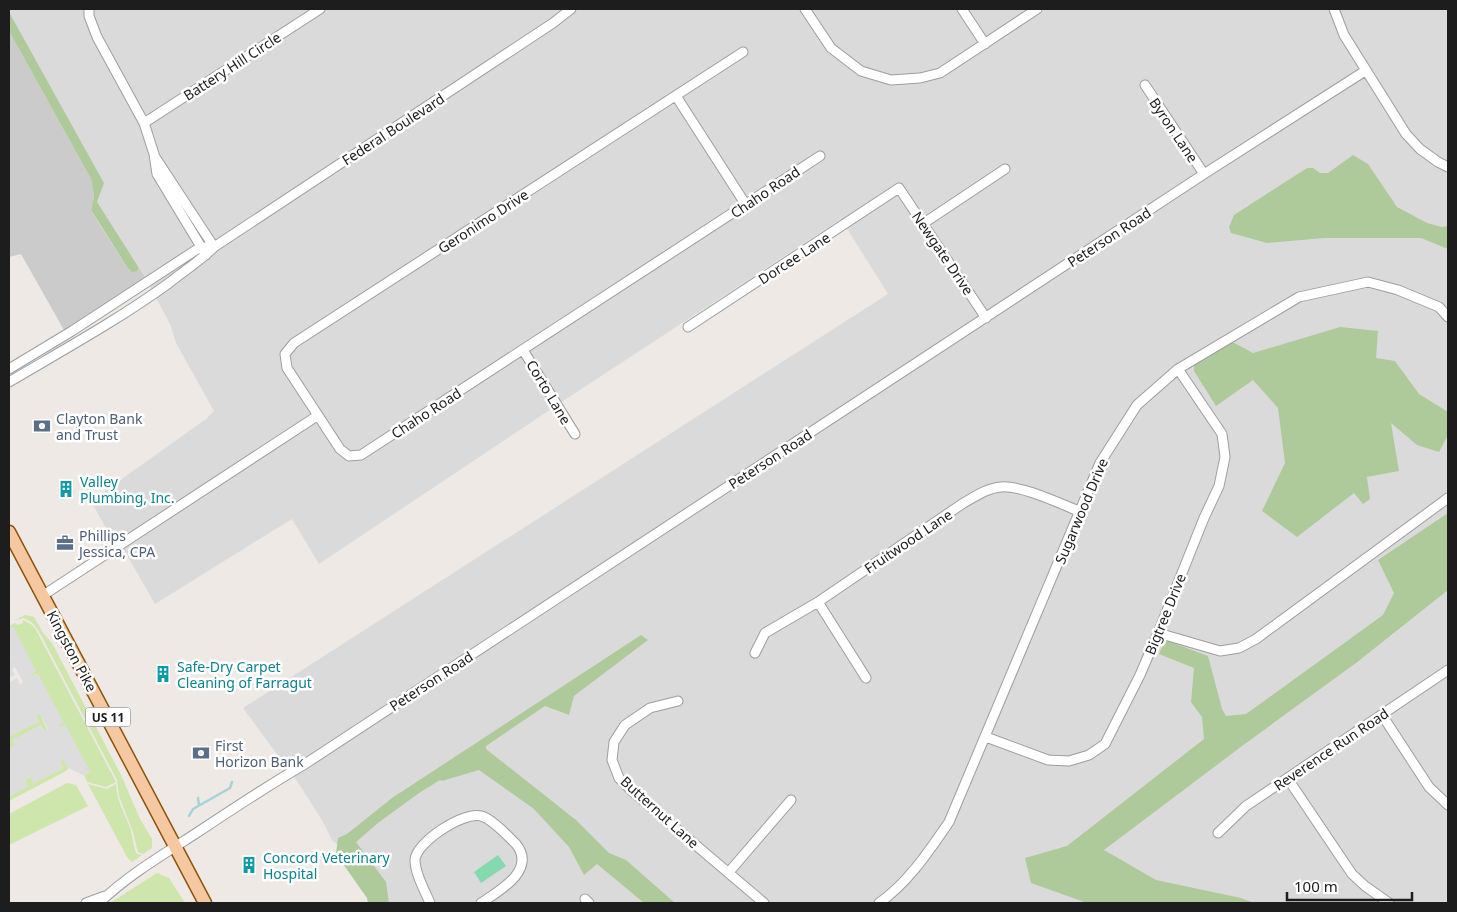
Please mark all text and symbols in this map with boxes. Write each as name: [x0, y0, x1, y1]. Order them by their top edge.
street label: Battery Hill Circle: [180, 27, 284, 105]
street label: Federal Boulevard: [338, 89, 448, 169]
street label: Byron Lane: [1145, 94, 1203, 166]
street label: Chaho Road: [727, 162, 803, 222]
street label: Geronimo Drive: [434, 185, 532, 257]
street label: Peterson Road: [1063, 203, 1155, 271]
street label: Newgate Drive: [908, 208, 978, 299]
street label: Dorcee Lane: [754, 228, 834, 288]
street label: Corto Lane: [522, 356, 576, 428]
street label: Chaho Road: [387, 383, 465, 443]
place label: Clayton Bank and Trust: [56, 409, 143, 444]
bank icon: Clayton Bank and Trust: [32, 416, 52, 436]
street label: Peterson Road: [724, 425, 816, 493]
street label: Sugarwood Drive: [1050, 455, 1112, 567]
place label: Valley Plumbing, Inc.: [80, 472, 175, 507]
building icon: Valley Plumbing, Inc.: [56, 479, 76, 499]
street label: Fruitwood Lane: [860, 504, 956, 577]
place label: Phillips Jessica, CPA: [77, 526, 155, 561]
office icon: Phillips Jessica, CPA: [55, 533, 75, 553]
street label: Bigtree Drive: [1140, 571, 1190, 657]
street label: Kingston Pike: [43, 607, 101, 695]
street label: Peterson Road: [385, 647, 477, 715]
place label: Safe-Dry Carpet Cleaning of Farragut: [177, 657, 312, 692]
building icon: Safe-Dry Carpet Cleaning of Farragut: [153, 664, 173, 684]
street label: Reverence Run Road: [1270, 703, 1392, 795]
road number: US 11: [86, 708, 130, 726]
place label: First Horizon Bank: [215, 736, 304, 771]
bank icon: First Horizon Bank: [191, 743, 211, 763]
street label: Butternut Lane: [617, 772, 703, 852]
place label: Concord Veterinary Hospital: [263, 848, 391, 883]
building icon: Concord Veterinary Hospital: [239, 855, 259, 875]
scale bar: [1287, 870, 1412, 902]
text: 100 m: [1294, 876, 1338, 896]

